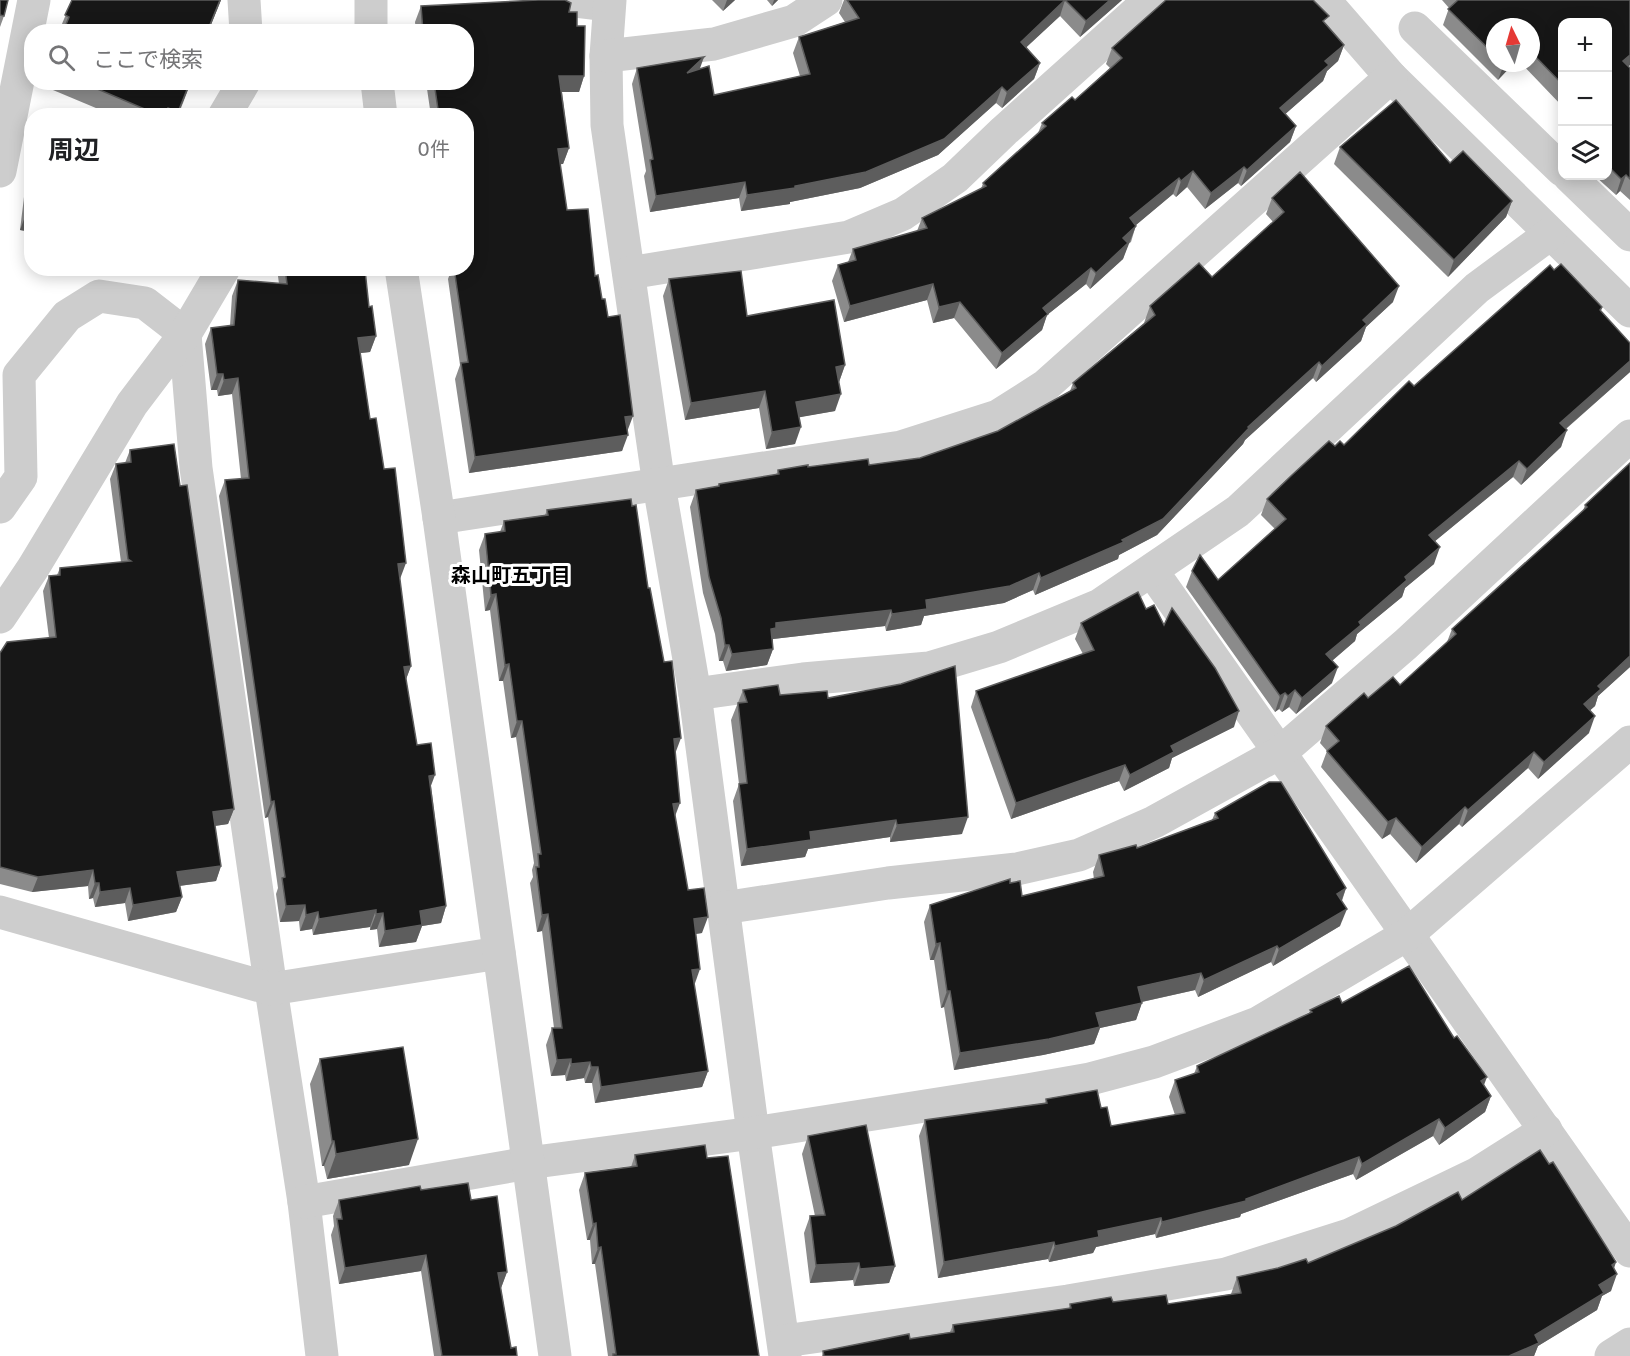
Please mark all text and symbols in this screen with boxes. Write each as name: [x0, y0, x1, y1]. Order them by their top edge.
north arrow: [1486, 18, 1540, 72]
map controls: [1558, 18, 1612, 180]
button: +: [1558, 18, 1612, 72]
search box: [24, 24, 474, 90]
icon: search: [45, 41, 78, 74]
text: ここで検索: [93, 47, 203, 72]
button: −: [1558, 72, 1612, 126]
button: layers: [1558, 126, 1612, 180]
text: 周辺: [48, 135, 100, 165]
text: 0件: [417, 137, 450, 161]
district label: 森山町五丁目: [451, 563, 571, 587]

